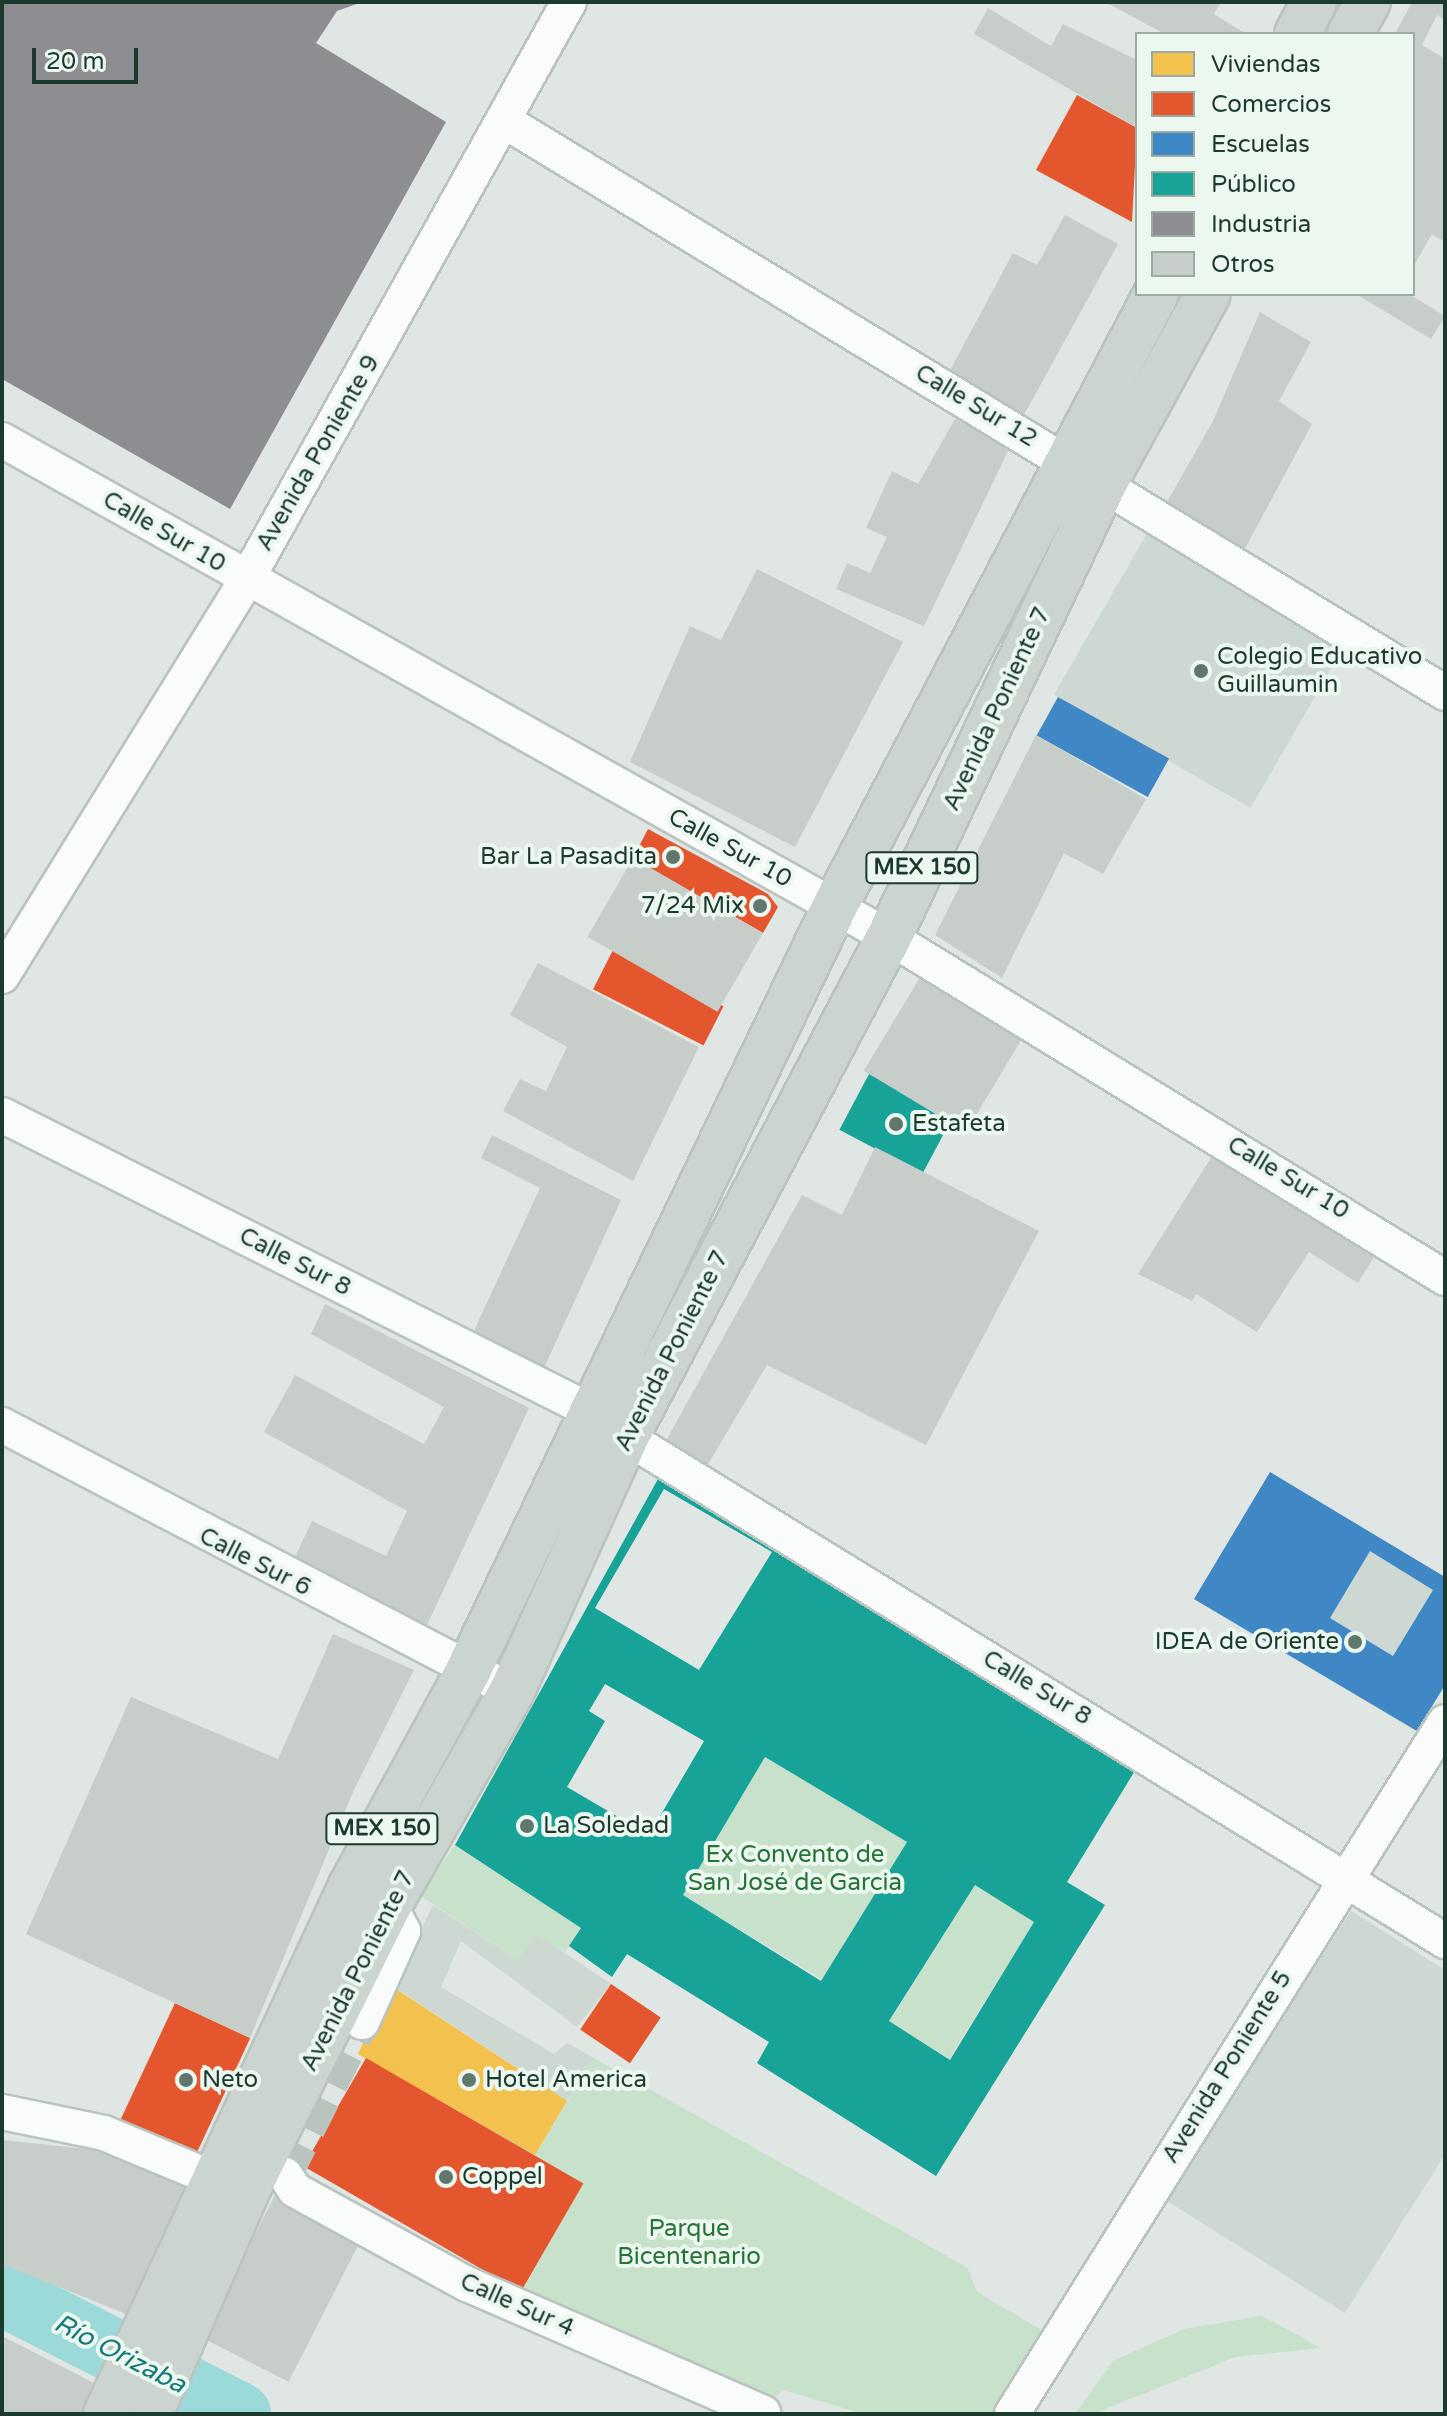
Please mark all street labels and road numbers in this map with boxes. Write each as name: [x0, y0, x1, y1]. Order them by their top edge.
street label: Avenida Poniente 9: [250, 350, 386, 556]
street label: Calle Sur 12: [910, 358, 1042, 454]
street label: Calle Sur 10: [98, 485, 230, 579]
street label: Avenida Poniente 7: [937, 603, 1057, 815]
street label: Calle Sur 10: [663, 802, 797, 894]
road number: MEX 150: [864, 850, 980, 886]
street label: Calle Sur 10: [1222, 1130, 1354, 1226]
street label: Calle Sur 8: [234, 1222, 356, 1302]
street label: Avenida Poniente 7: [609, 1246, 735, 1456]
street label: Calle Sur 6: [194, 1522, 316, 1602]
street label: Calle Sur 8: [977, 1644, 1097, 1732]
road number: MEX 150: [324, 1811, 440, 1847]
street label: Avenida Poniente 7: [295, 1866, 421, 2076]
street label: Avenida Poniente 5: [1156, 1965, 1298, 2169]
street label: Calle Sur 4: [456, 2267, 578, 2343]

